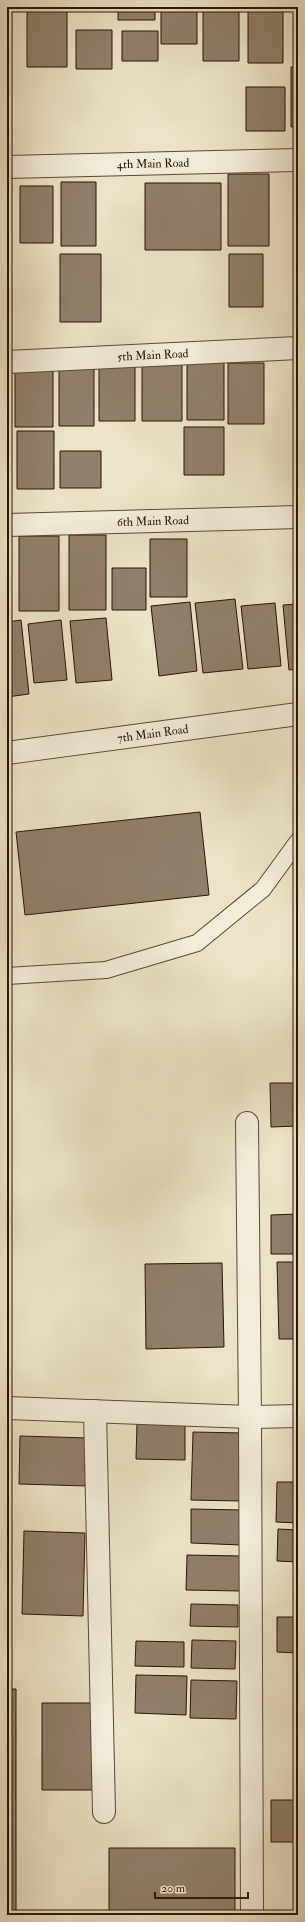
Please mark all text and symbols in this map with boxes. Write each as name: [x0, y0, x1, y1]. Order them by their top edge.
street label: 4th Main Road: [116, 155, 190, 172]
street label: 5th Main Road: [117, 346, 189, 364]
street label: 6th Main Road: [117, 512, 189, 529]
street label: 7th Main Road: [116, 721, 189, 746]
scale bar: [155, 1874, 248, 1900]
text: 20 m: [161, 1881, 186, 1896]

